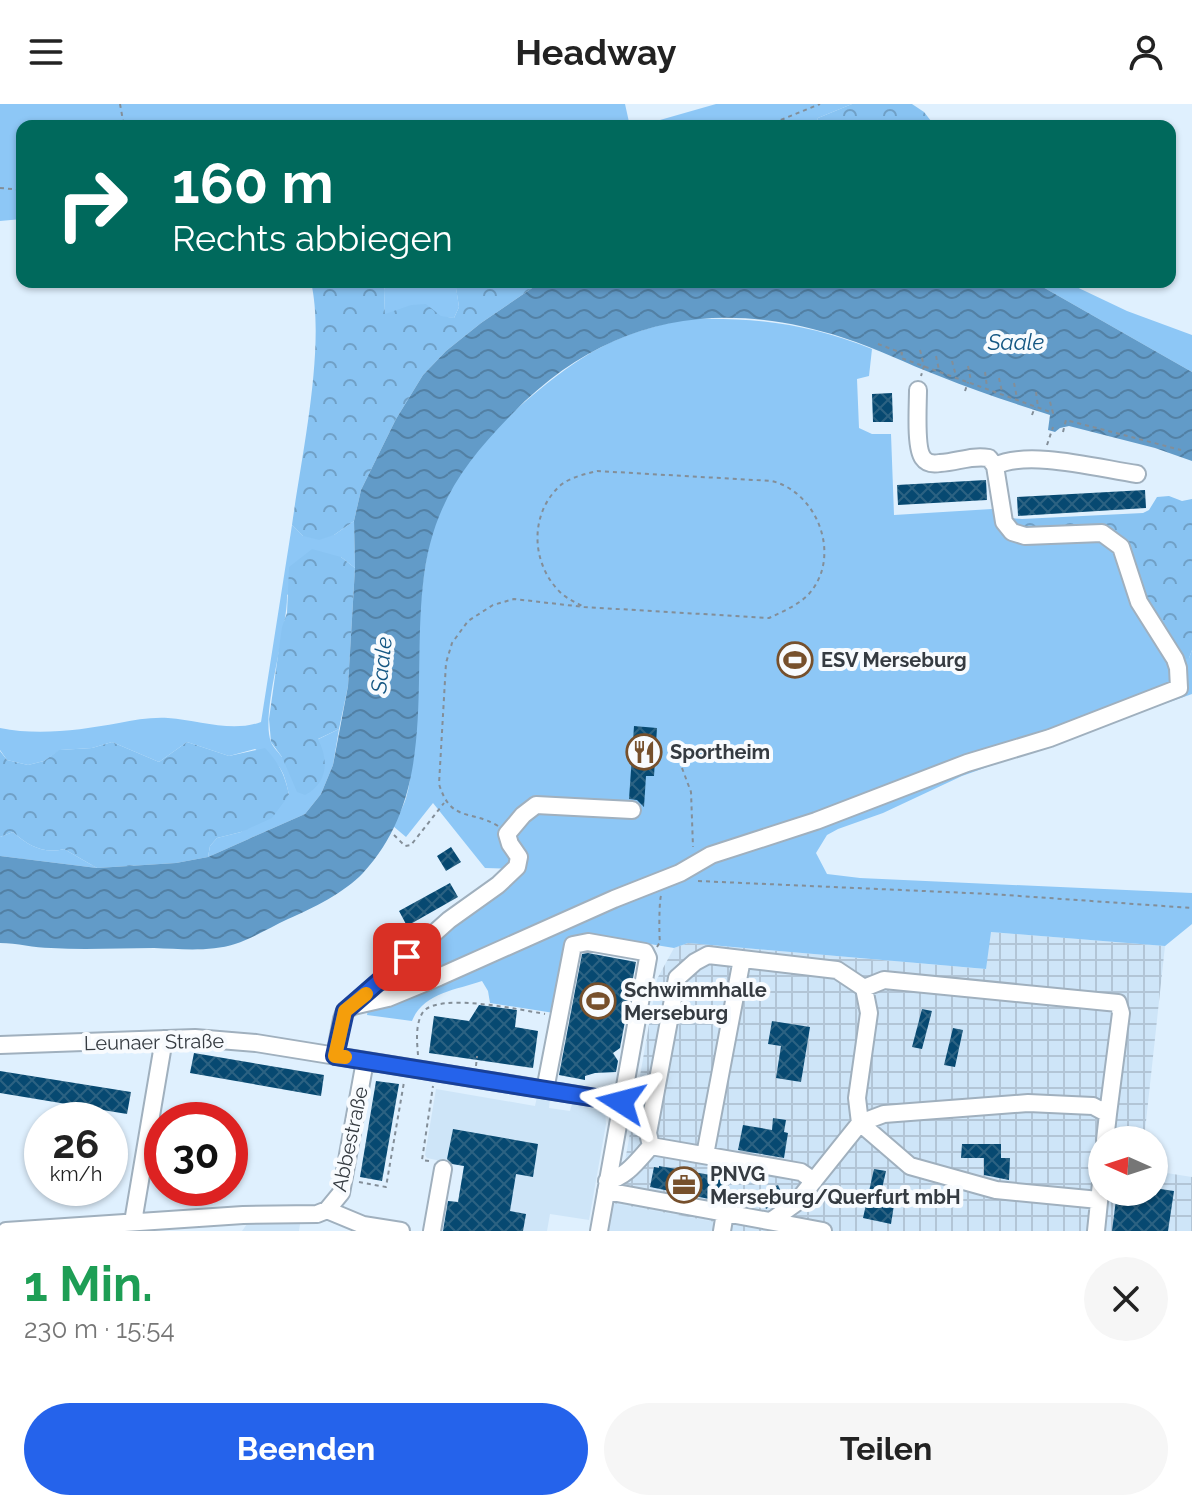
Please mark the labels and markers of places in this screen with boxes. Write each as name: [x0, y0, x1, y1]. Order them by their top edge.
sports icon: ESV Merseburg: [776, 641, 814, 679]
place label: ESV Merseburg: [821, 648, 967, 672]
restaurant icon: Sportheim: [625, 733, 663, 771]
place label: Sportheim: [670, 740, 770, 764]
pin: [373, 923, 441, 991]
place label: Schwimmhalle Merseburg: [624, 978, 767, 1025]
sports icon: Schwimmhalle Merseburg: [579, 982, 617, 1020]
place label: PNVG Merseburg/Querfurt mbH: [710, 1162, 961, 1209]
office icon: PNVG Merseburg/Querfurt mbH: [665, 1166, 703, 1204]

